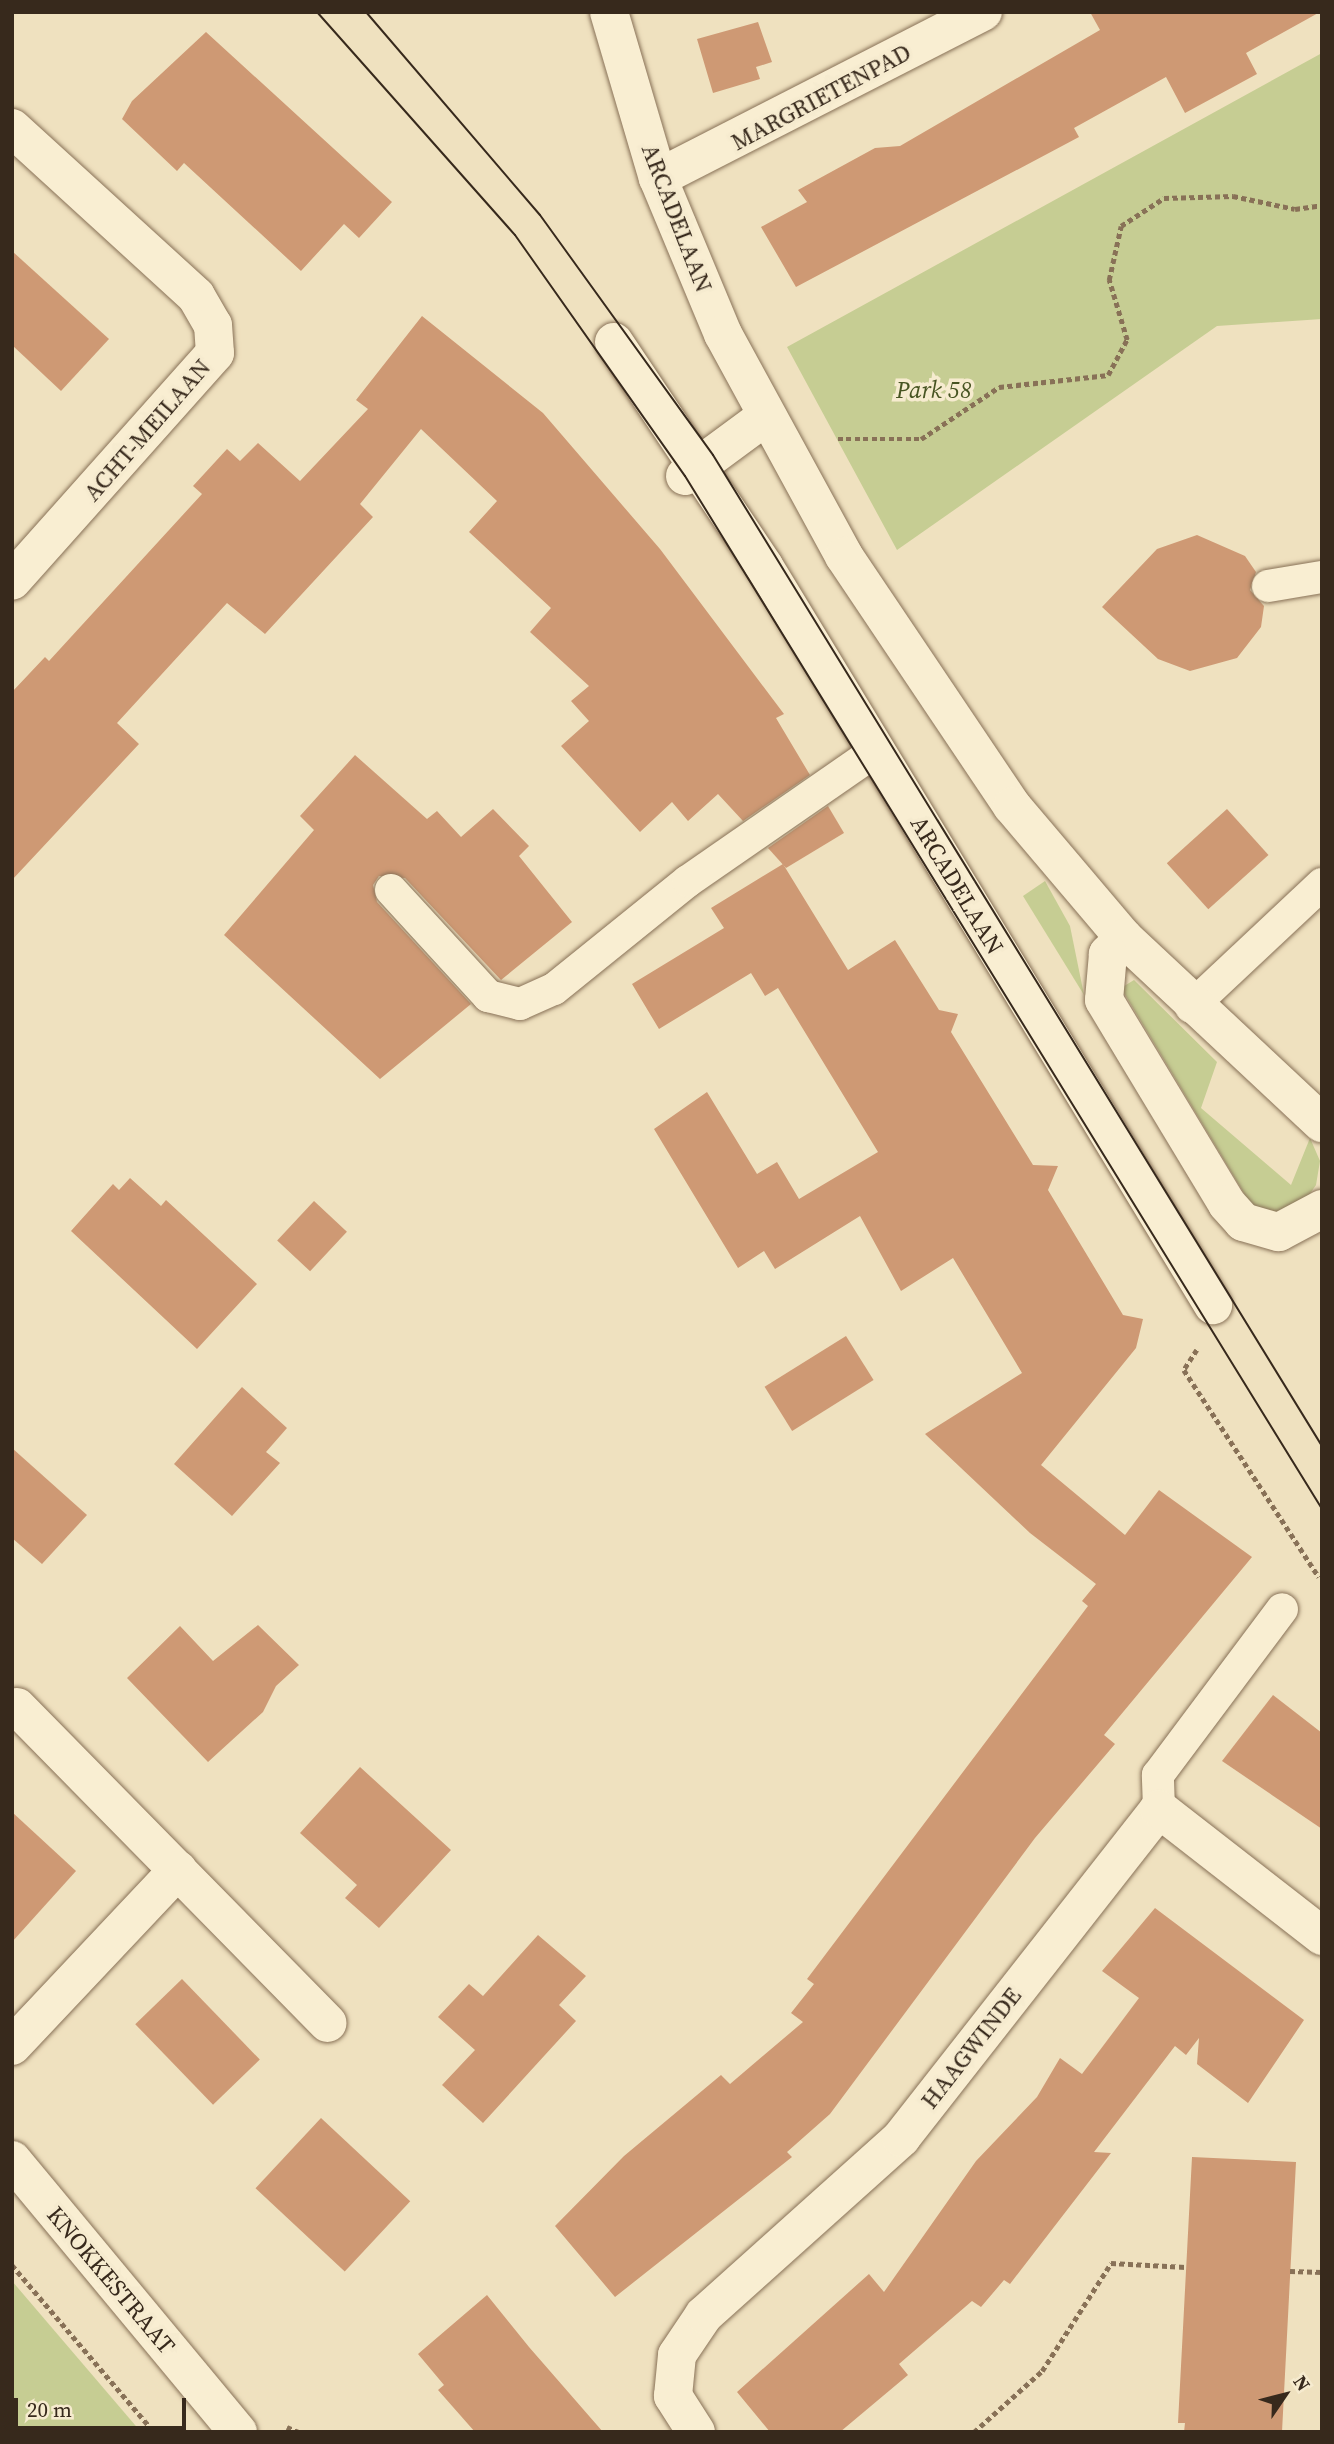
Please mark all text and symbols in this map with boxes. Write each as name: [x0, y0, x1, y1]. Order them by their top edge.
street label: MARGRIETENPAD: [726, 37, 916, 157]
street label: ARCADELAAN: [636, 140, 718, 296]
street label: ACHT-MEILAAN: [78, 353, 216, 507]
park label: Park 58: [896, 376, 972, 404]
street label: ARCADELAAN: [904, 811, 1010, 959]
street label: HAAGWINDE: [915, 1982, 1027, 2114]
street label: KNOKKESTRAAT: [41, 2200, 181, 2360]
north arrow: [1250, 2360, 1320, 2430]
text: N: [1288, 2370, 1317, 2396]
scale bar: [18, 2384, 189, 2428]
text: 20 m: [27, 2395, 72, 2424]

